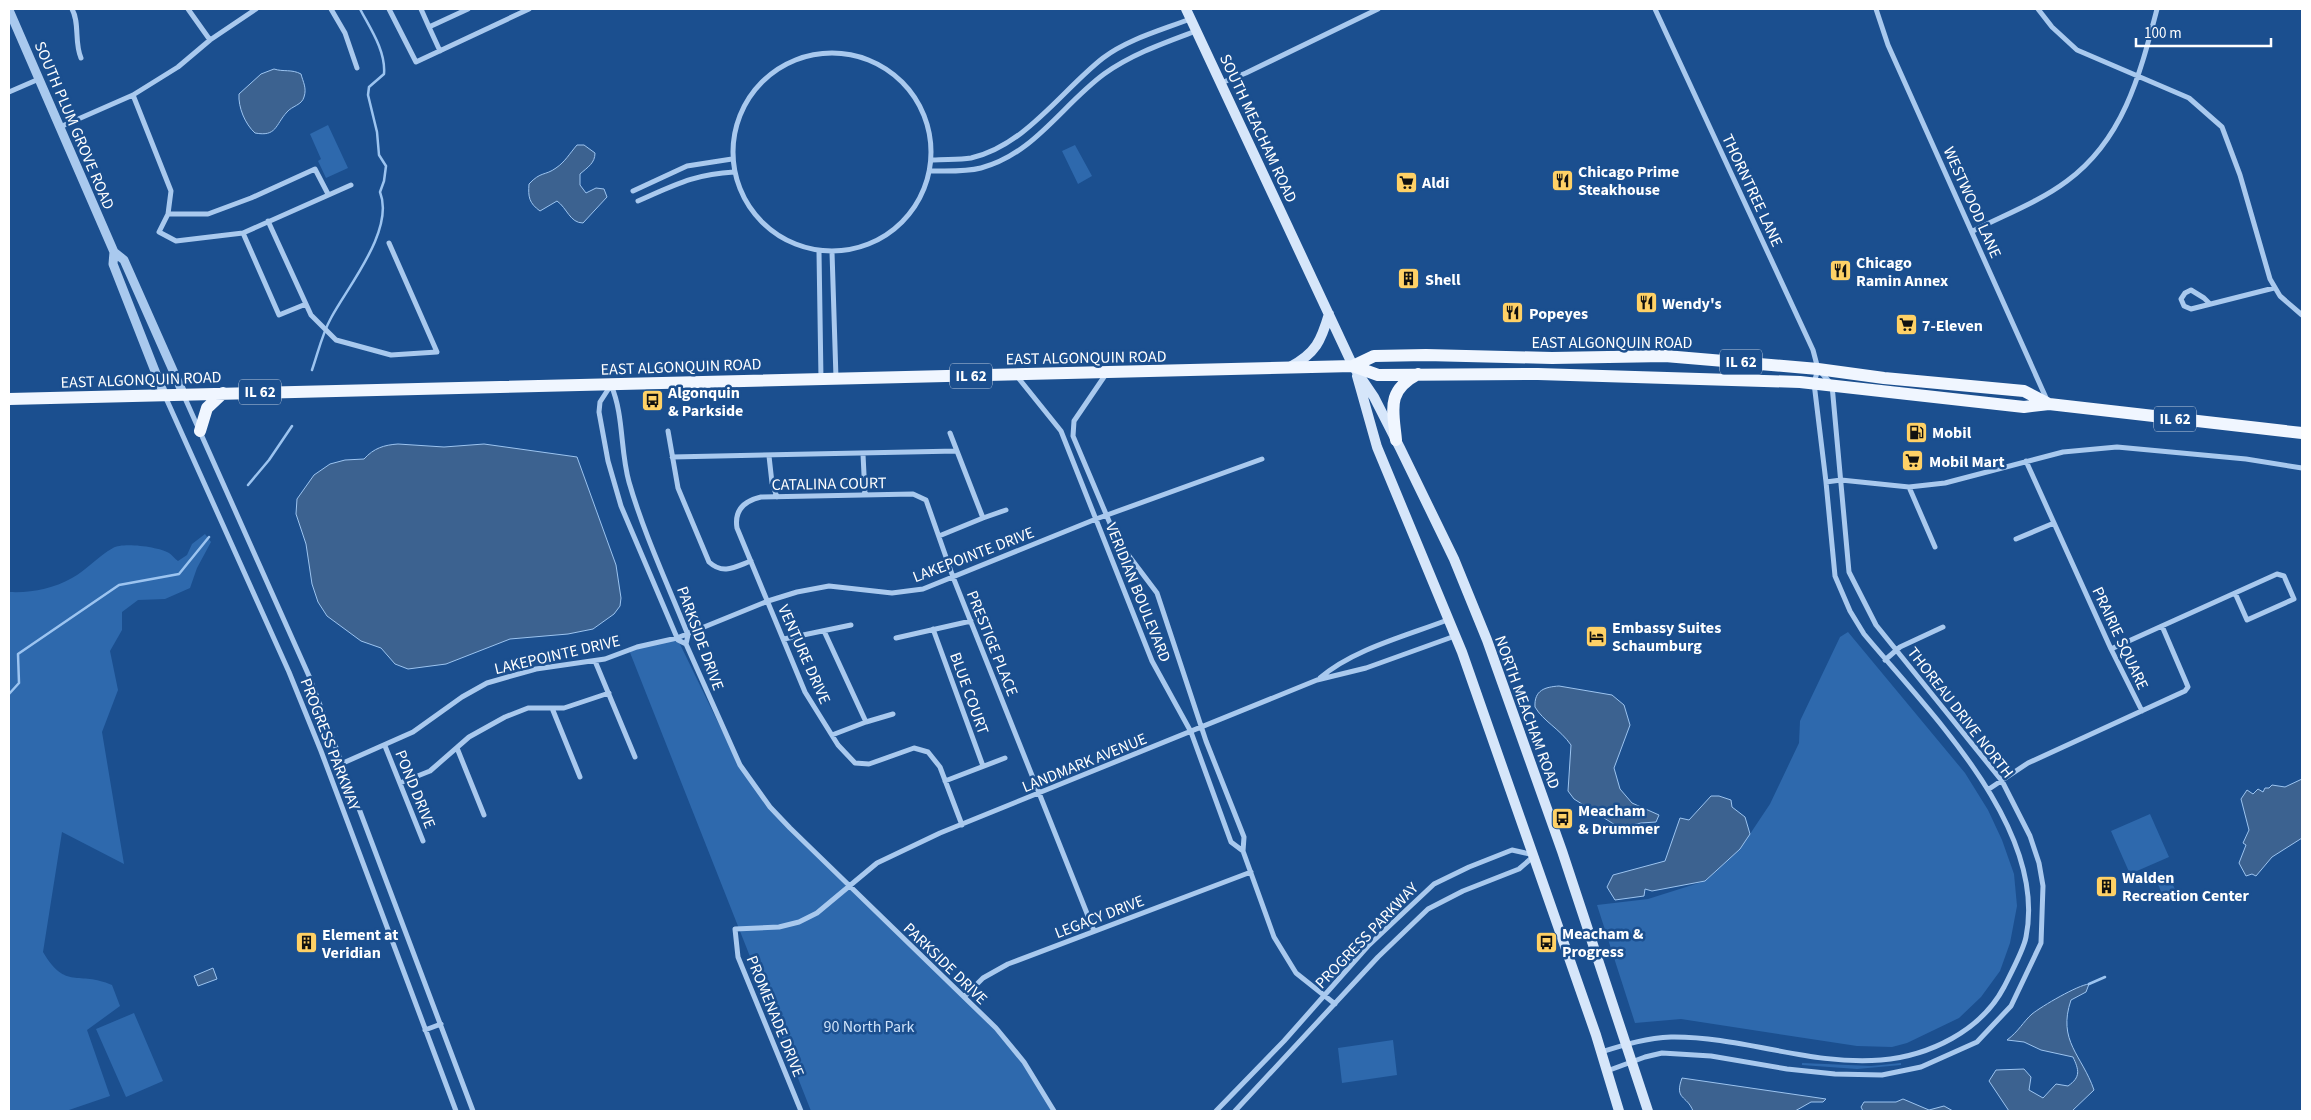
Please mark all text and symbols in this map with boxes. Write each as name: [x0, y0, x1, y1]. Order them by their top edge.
scale bar: [2136, 15, 2271, 47]
text: 100 m: [2144, 23, 2182, 44]
street label: SOUTH PLUM GROVE ROAD: [29, 38, 120, 213]
street label: SOUTH MEACHAM ROAD: [1214, 51, 1302, 206]
street label: THORNTREE LANE: [1716, 130, 1788, 250]
street label: WESTWOOD LANE: [1938, 143, 2007, 262]
place label: Chicago Prime Steakhouse: [1578, 161, 1679, 201]
restaurant icon: Chicago Prime Steakhouse: [1550, 168, 1574, 192]
supermarket icon: Aldi: [1394, 170, 1418, 194]
place label: Aldi: [1421, 172, 1449, 194]
place label: Chicago Ramin Annex: [1856, 252, 1948, 292]
restaurant icon: Chicago Ramin Annex: [1828, 259, 1852, 283]
building icon: Shell: [1397, 267, 1421, 291]
place label: Shell: [1425, 269, 1461, 291]
restaurant icon: Wendy's: [1634, 291, 1658, 315]
place label: Wendy's: [1662, 293, 1722, 315]
restaurant icon: Popeyes: [1501, 301, 1525, 325]
place label: Popeyes: [1529, 303, 1588, 325]
supermarket icon: 7-Eleven: [1894, 313, 1918, 337]
place label: 7-Eleven: [1922, 315, 1983, 337]
street label: EAST ALGONQUIN ROAD: [1532, 332, 1693, 354]
street label: EAST ALGONQUIN ROAD: [1005, 346, 1167, 370]
road number: IL 62: [1720, 350, 1762, 374]
street label: EAST ALGONQUIN ROAD: [600, 353, 762, 381]
road number: IL 62: [950, 364, 992, 388]
street label: EAST ALGONQUIN ROAD: [60, 366, 222, 394]
road number: IL 62: [239, 380, 281, 404]
place label: Algonquin & Parkside: [667, 382, 743, 422]
bus stop icon: Algonquin & Parkside: [640, 389, 664, 413]
road number: IL 62: [2154, 406, 2196, 432]
fuel station icon: Mobil: [1904, 420, 1928, 444]
place label: Mobil: [1932, 422, 1972, 444]
supermarket icon: Mobil Mart: [1901, 449, 1925, 473]
place label: Mobil Mart: [1929, 451, 2005, 473]
street label: CATALINA COURT: [771, 472, 887, 496]
street label: VERIDIAN BOULEVARD: [1100, 519, 1176, 665]
street label: LAKEPOINTE DRIVE: [909, 522, 1037, 588]
street label: PARKSIDE DRIVE: [671, 583, 729, 693]
street label: PRAIRIE SQUARE: [2087, 583, 2154, 694]
street label: PRESTIGE PLACE: [961, 587, 1023, 699]
street label: VENTURE DRIVE: [772, 601, 836, 708]
place label: Embassy Suites Schaumburg: [1612, 617, 1721, 657]
hotel icon: Embassy Suites Schaumburg: [1584, 624, 1608, 648]
street label: LAKEPOINTE DRIVE: [492, 630, 622, 680]
street label: NORTH MEACHAM ROAD: [1489, 633, 1565, 792]
street label: THOREAU DRIVE NORTH: [1902, 642, 2018, 783]
street label: BLUE COURT: [944, 649, 994, 738]
street label: PROGRESS PARKWAY: [295, 675, 366, 814]
street label: LANDMARK AVENUE: [1019, 728, 1150, 798]
street label: POND DRIVE: [389, 747, 441, 832]
place label: Meacham & Drummer: [1578, 800, 1660, 840]
bus stop icon: Meacham & Drummer: [1550, 807, 1574, 831]
place label: Walden Recreation Center: [2122, 867, 2250, 907]
building icon: Walden Recreation Center: [2094, 874, 2118, 898]
street label: PROGRESS PARKWAY: [1310, 877, 1424, 994]
street label: LEGACY DRIVE: [1051, 890, 1147, 944]
street label: PARKSIDE DRIVE: [898, 918, 992, 1010]
place label: Meacham & Progress: [1562, 923, 1644, 963]
place label: Element at Veridian: [321, 924, 398, 964]
bus stop icon: Meacham & Progress: [1534, 930, 1558, 954]
building icon: Element at Veridian: [294, 931, 318, 955]
street label: PROMENADE DRIVE: [741, 952, 809, 1080]
park label: 90 North Park: [824, 1016, 915, 1038]

